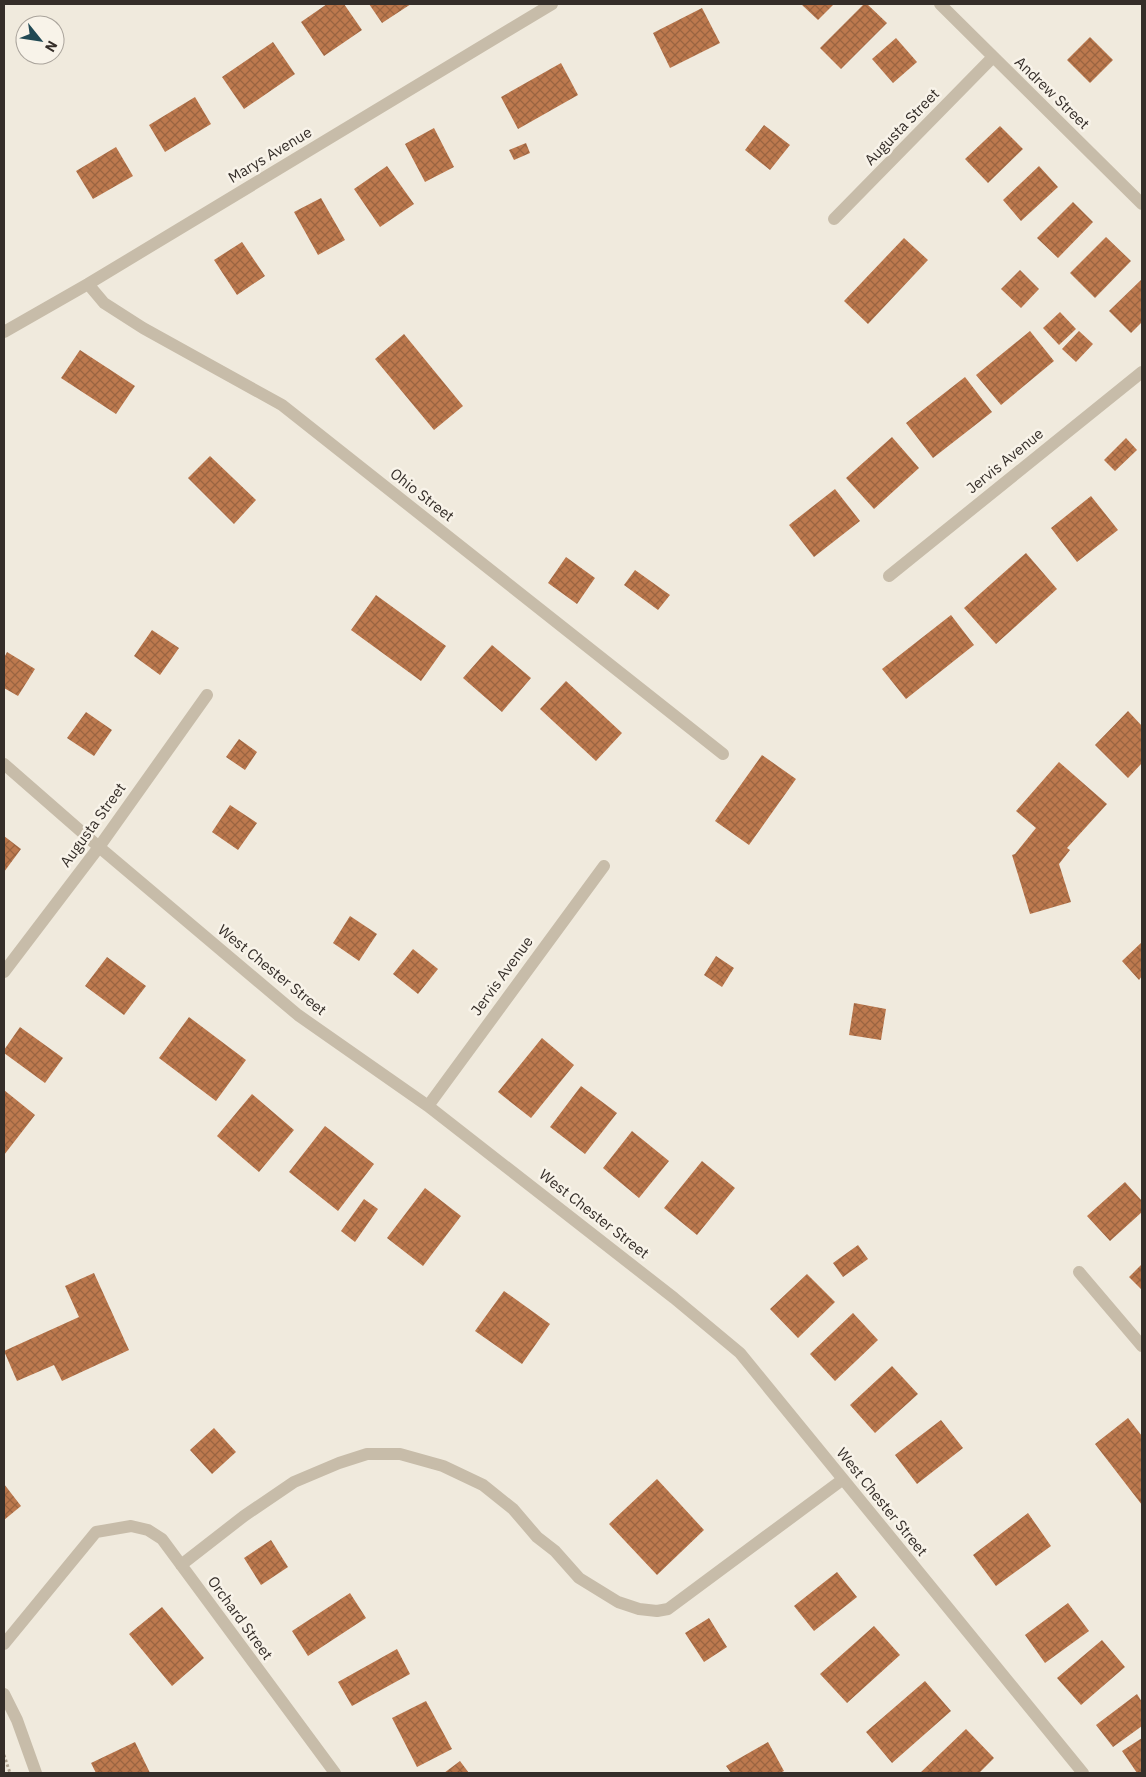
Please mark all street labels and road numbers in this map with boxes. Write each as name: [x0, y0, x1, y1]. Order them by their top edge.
street label: Andrew Street: [1011, 52, 1094, 133]
street label: Augusta Street: [860, 84, 943, 169]
street label: Marys Avenue: [224, 122, 315, 187]
street label: Jervis Avenue: [962, 424, 1047, 497]
street label: Ohio Street: [387, 464, 458, 525]
street label: Augusta Street: [56, 779, 130, 871]
street label: West Chester Street: [214, 920, 330, 1019]
street label: Jervis Avenue: [466, 932, 537, 1019]
street label: West Chester Street: [536, 1165, 653, 1262]
street label: West Chester Street: [833, 1444, 932, 1560]
street label: Orchard Street: [204, 1572, 277, 1663]

